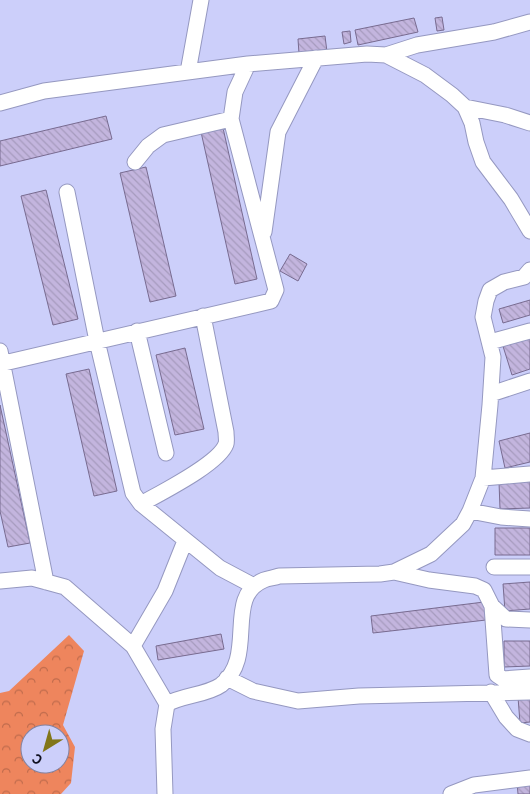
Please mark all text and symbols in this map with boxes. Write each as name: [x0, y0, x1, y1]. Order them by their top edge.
north arrow: [20, 724, 70, 774]
text: С: [29, 749, 47, 768]

